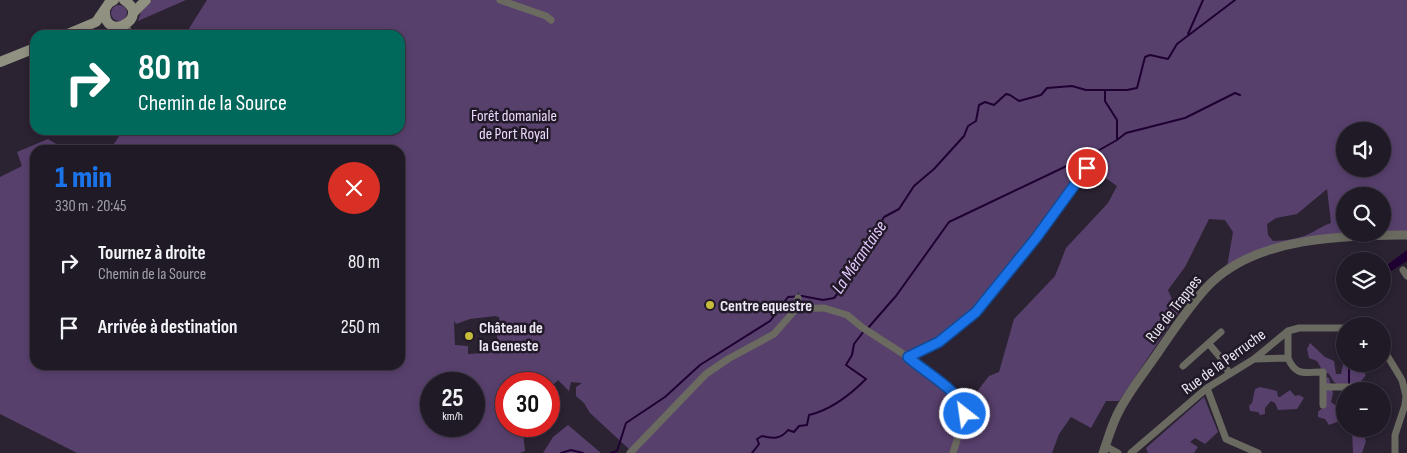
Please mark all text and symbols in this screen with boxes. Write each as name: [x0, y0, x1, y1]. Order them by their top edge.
text: 80 m: [138, 47, 200, 90]
icon: right: [55, 50, 120, 115]
text: Chemin de la Source: [138, 90, 287, 117]
park label: Forêt domaniale de Port Royal: [471, 107, 557, 144]
map controls: [1336, 122, 1391, 437]
button: sound: [1336, 122, 1391, 177]
pin: [1066, 147, 1108, 189]
icon: arrive: [1073, 154, 1101, 182]
text: 1 min: [55, 160, 112, 196]
button: close: [328, 162, 380, 214]
button: search: [1336, 187, 1391, 242]
text: 330 m · 20:45: [55, 197, 126, 216]
water label: La Mérantaise: [828, 217, 891, 297]
text: Tournez à droite: [98, 242, 206, 265]
icon: right: [55, 249, 83, 277]
text: 80 m: [348, 251, 380, 274]
button: layers: [1336, 252, 1391, 307]
text: Chemin de la Source: [98, 265, 206, 284]
street label: Rue de Trappes: [1142, 271, 1206, 346]
place label: Centre equestre: [720, 297, 812, 316]
marker: Centre equestre: [704, 299, 716, 311]
icon: arrive: [55, 314, 83, 342]
text: Arrivée à destination: [98, 316, 238, 339]
text: 250 m: [341, 316, 380, 339]
button: +: [1336, 317, 1391, 372]
place label: Château de la Geneste: [479, 319, 543, 356]
street label: Rue de la Perruche: [1178, 325, 1270, 399]
marker: Château de la Geneste: [463, 330, 475, 342]
speed limit sign: 30: [495, 372, 560, 437]
button: −: [1336, 382, 1391, 437]
text: 25: [442, 383, 463, 414]
position arrow: [938, 387, 990, 439]
text: km/h: [442, 409, 463, 424]

